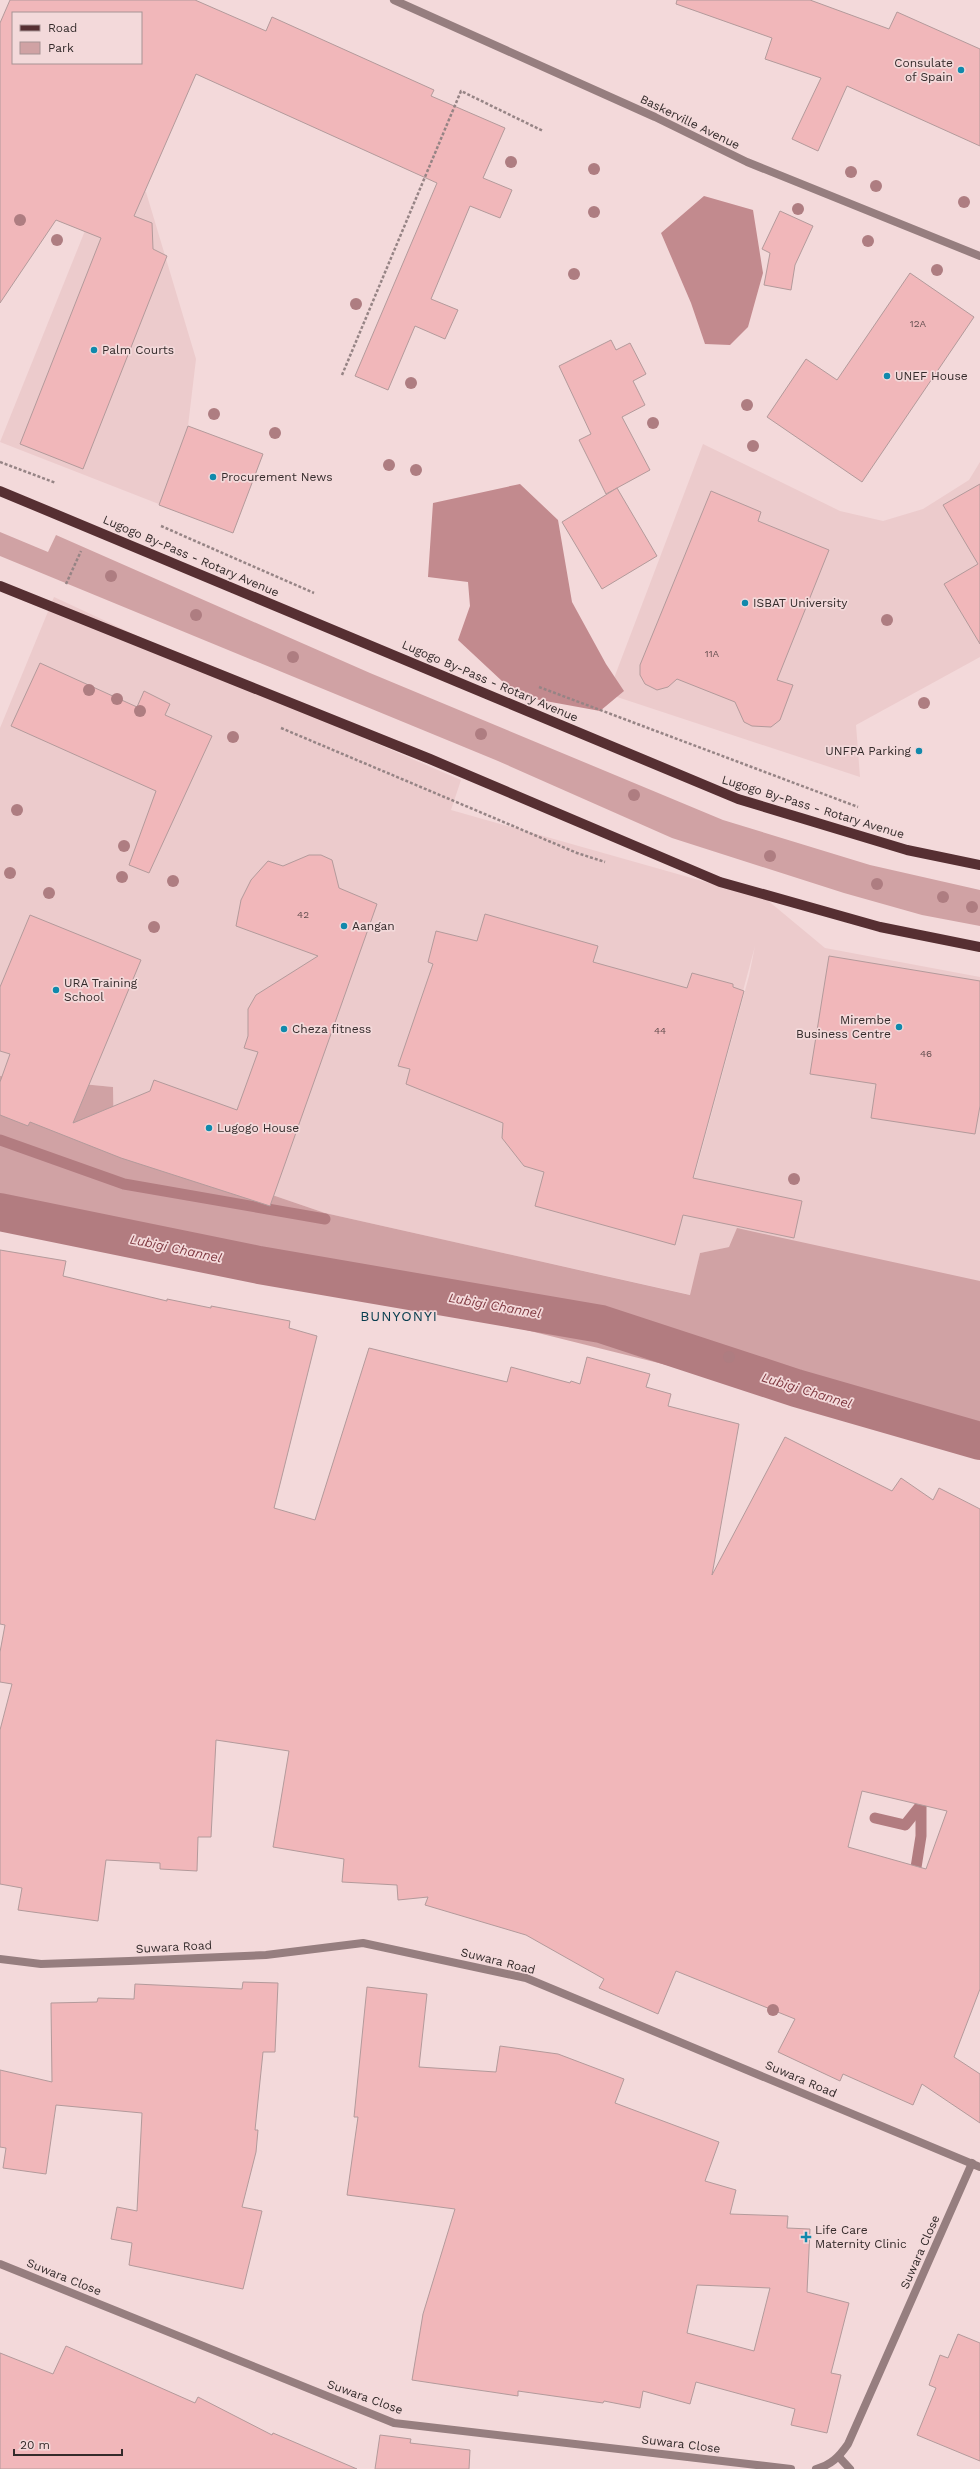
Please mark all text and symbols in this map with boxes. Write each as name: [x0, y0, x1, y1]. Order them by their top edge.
legend: [12, 12, 142, 64]
text: Road: [48, 21, 77, 35]
text: Park: [48, 41, 74, 55]
place label: Consulate of Spain: [894, 56, 953, 84]
marker: Consulate of Spain: [956, 65, 966, 75]
street label: Baskerville Avenue: [638, 92, 742, 152]
house number: 12A: [910, 318, 927, 329]
place label: Palm Courts: [102, 343, 174, 357]
marker: Palm Courts: [89, 345, 99, 355]
place label: UNEF House: [895, 369, 968, 383]
marker: UNEF House: [882, 371, 892, 381]
place label: Procurement News: [221, 470, 333, 484]
marker: Procurement News: [208, 472, 218, 482]
street label: Lugogo By-Pass - Rotary Avenue: [101, 512, 281, 600]
place label: ISBAT University: [753, 596, 848, 610]
marker: ISBAT University: [740, 598, 750, 608]
street label: Lugogo By-Pass - Rotary Avenue: [400, 637, 580, 725]
house number: 11A: [705, 648, 720, 659]
place label: UNFPA Parking: [825, 744, 912, 758]
marker: UNFPA Parking: [914, 746, 924, 756]
street label: Lugogo By-Pass - Rotary Avenue: [720, 773, 906, 842]
house number: 42: [297, 909, 309, 920]
place label: Aangan: [352, 919, 395, 933]
marker: Aangan: [339, 921, 349, 931]
place label: URA Training School: [64, 976, 138, 1004]
marker: URA Training School: [51, 985, 61, 995]
place label: Mirembe Business Centre: [796, 1013, 891, 1041]
place label: Cheza fitness: [292, 1022, 371, 1036]
marker: Mirembe Business Centre: [894, 1022, 904, 1032]
marker: Cheza fitness: [279, 1024, 289, 1034]
house number: 44: [654, 1025, 666, 1036]
house number: 46: [920, 1048, 932, 1059]
place label: Lugogo House: [217, 1121, 299, 1135]
marker: Lugogo House: [204, 1123, 214, 1133]
water label: Lubigi Channel: [129, 1231, 223, 1266]
water label: Lubigi Channel: [447, 1290, 542, 1321]
district label: BUNYONYI: [360, 1308, 438, 1324]
water label: Lubigi Channel: [760, 1370, 854, 1411]
street label: Suwara Road: [136, 1938, 212, 1956]
street label: Suwara Road: [459, 1945, 537, 1977]
street label: Suwara Road: [763, 2058, 839, 2100]
street label: Suwara Close: [897, 2213, 943, 2291]
place label: Life Care Maternity Clinic: [815, 2223, 907, 2251]
marker: Life Care Maternity Clinic: [800, 2231, 812, 2243]
street label: Suwara Close: [25, 2256, 104, 2298]
street label: Suwara Close: [325, 2377, 405, 2417]
scale bar: [14, 2431, 122, 2457]
street label: Suwara Close: [641, 2432, 721, 2456]
text: 20 m: [20, 2438, 50, 2452]

